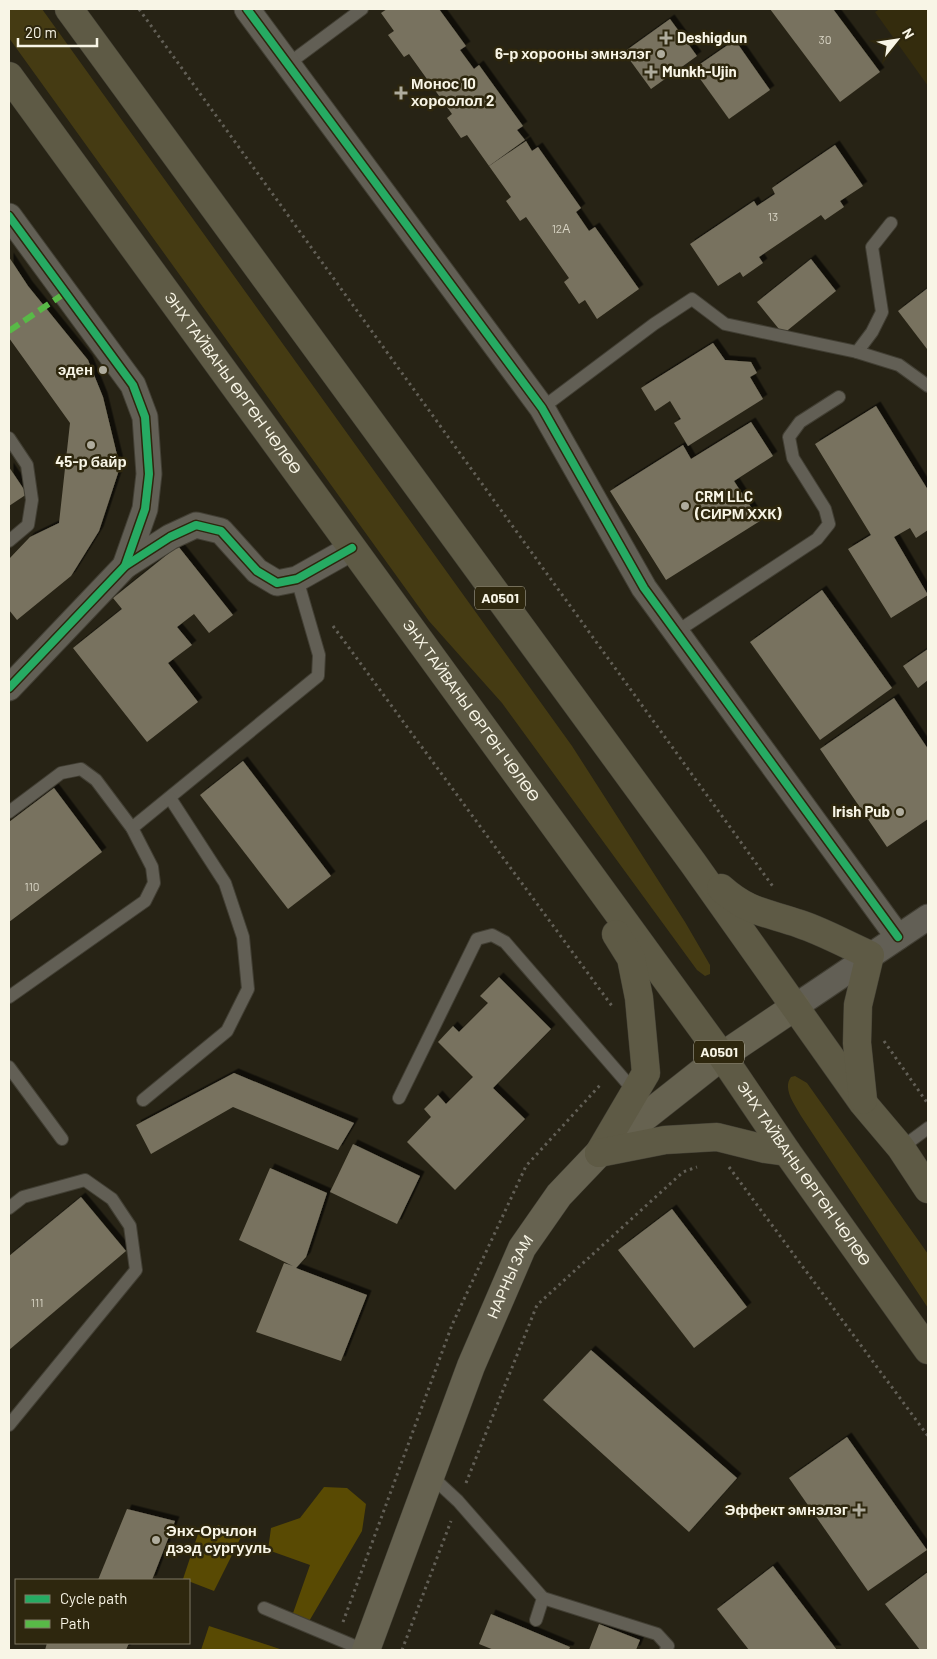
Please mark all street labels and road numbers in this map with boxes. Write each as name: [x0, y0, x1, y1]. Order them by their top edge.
street label: ЭНХ ТАЙВАНЫ ӨРГӨН ЧӨЛӨӨ: [161, 288, 306, 477]
road number: A0501: [475, 586, 525, 610]
street label: ЭНХ ТАЙВАНЫ ӨРГӨН ЧӨЛӨӨ: [399, 616, 544, 805]
road number: A0501: [694, 1040, 744, 1064]
street label: ЭНХ ТАЙВАНЫ ӨРГӨН ЧӨЛӨӨ: [734, 1077, 875, 1269]
street label: НАРНЫ ЗАМ: [483, 1231, 536, 1321]

